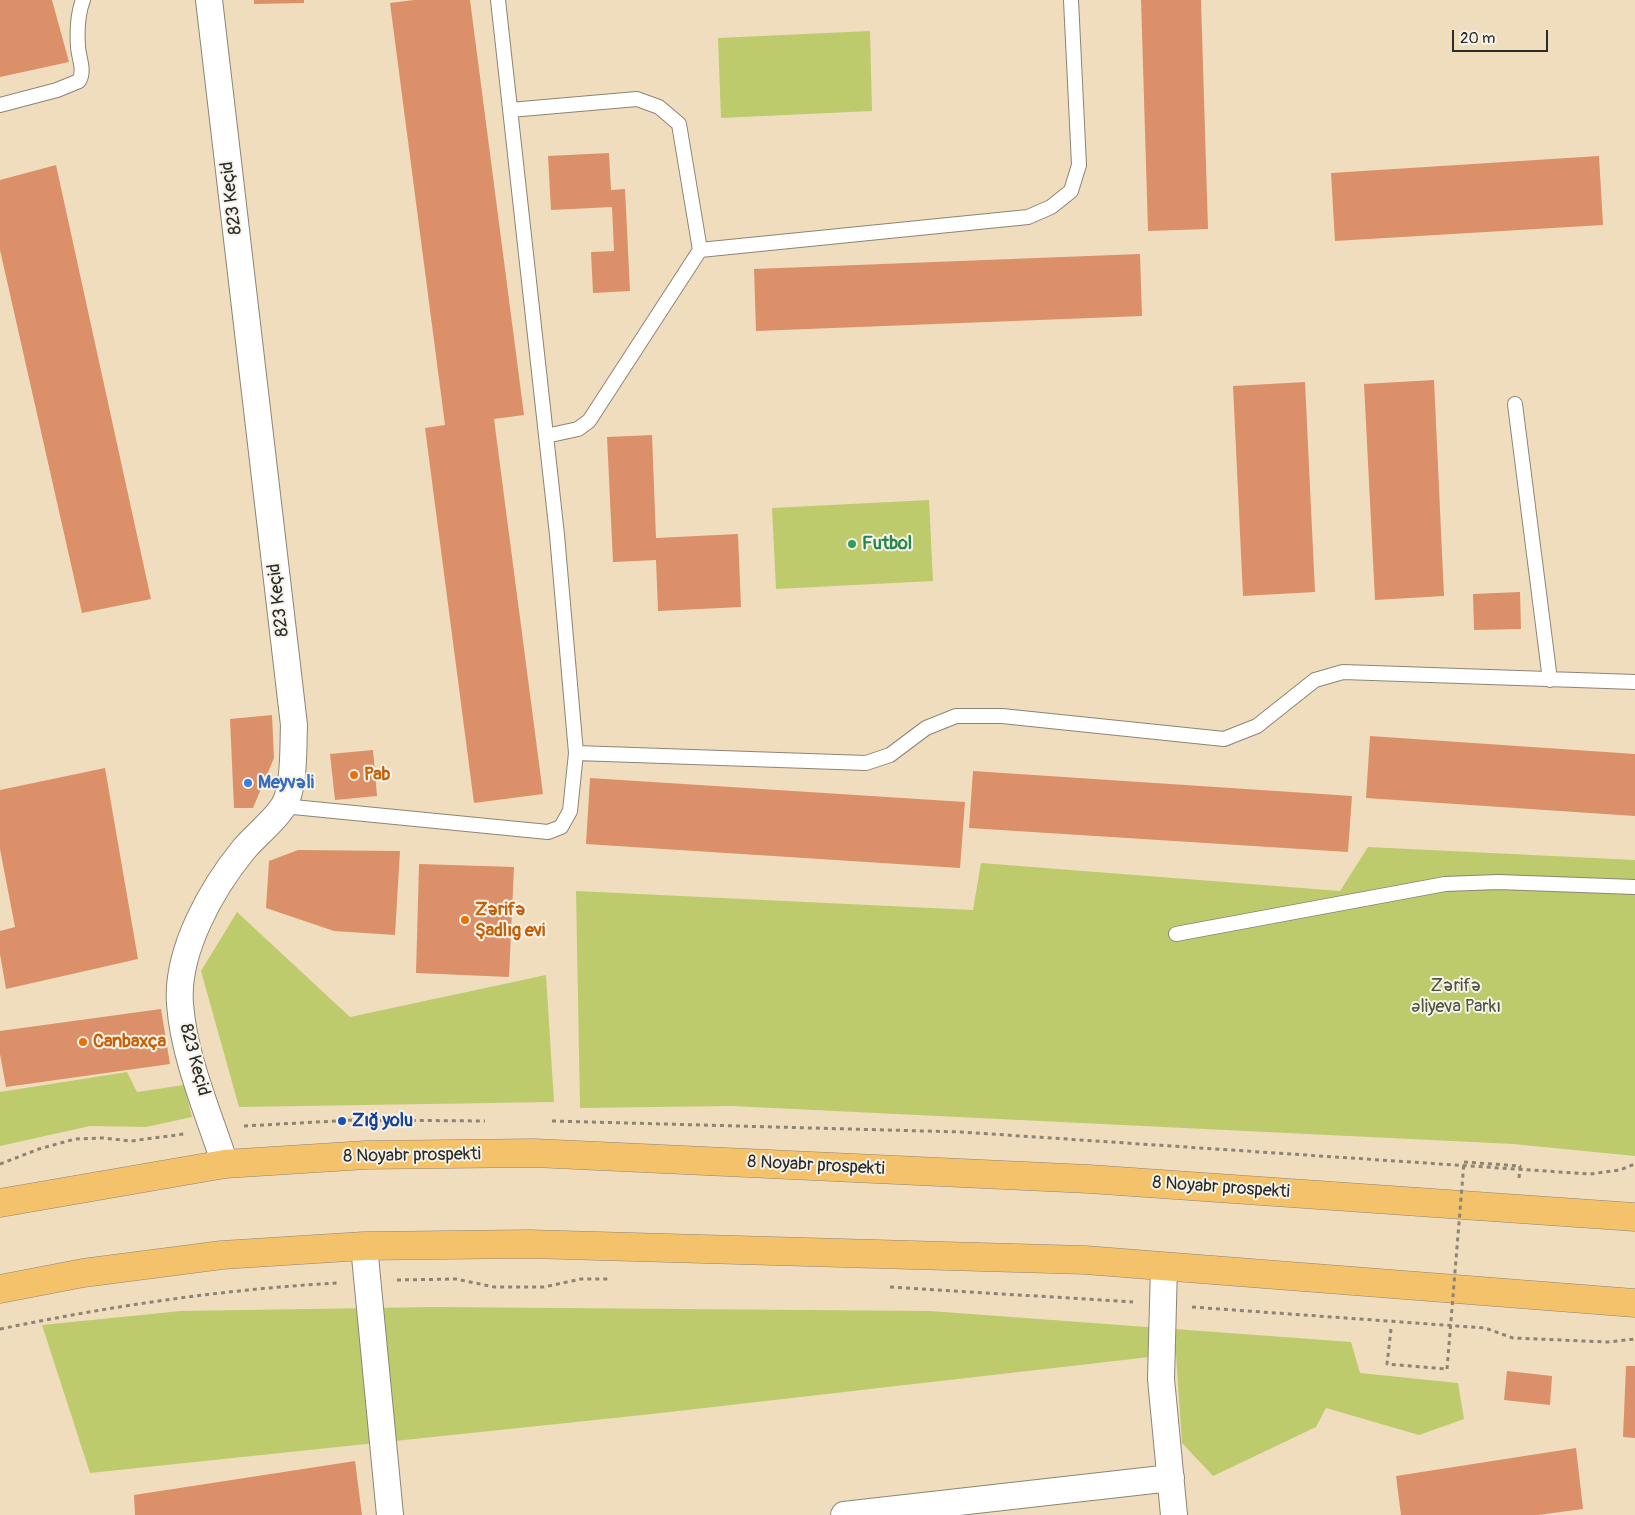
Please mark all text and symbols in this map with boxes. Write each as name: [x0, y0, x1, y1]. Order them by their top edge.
scale bar: [1455, 20, 1551, 52]
text: 20 m: [1460, 29, 1495, 48]
street label: 823 Keçid: [217, 160, 247, 236]
place label: Futbol: [862, 533, 912, 555]
marker: Futbol: [846, 538, 858, 550]
street label: 823 Keçid: [264, 562, 294, 638]
place label: Pab: [364, 764, 390, 786]
marker: Pab: [348, 769, 360, 781]
place label: Meyvəli: [258, 772, 314, 794]
marker: Meyvəli: [242, 777, 254, 789]
place label: Zərifə Şadlıg evi: [475, 899, 545, 942]
marker: Zərifə Şadlıg evi: [459, 914, 471, 926]
park label: Zərifə Əliyeva Parkı: [1411, 975, 1501, 1018]
street label: 823 Keçid: [174, 1022, 214, 1098]
place label: Canbaxça: [93, 1031, 166, 1053]
marker: Canbaxça: [77, 1036, 89, 1048]
place label: Zığ yolu: [352, 1110, 413, 1132]
marker: Zığ yolu: [336, 1115, 348, 1127]
street label: 8 Noyabr prospekti: [343, 1144, 481, 1168]
street label: 8 Noyabr prospekti: [747, 1152, 885, 1180]
street label: 8 Noyabr prospekti: [1152, 1172, 1290, 1204]

